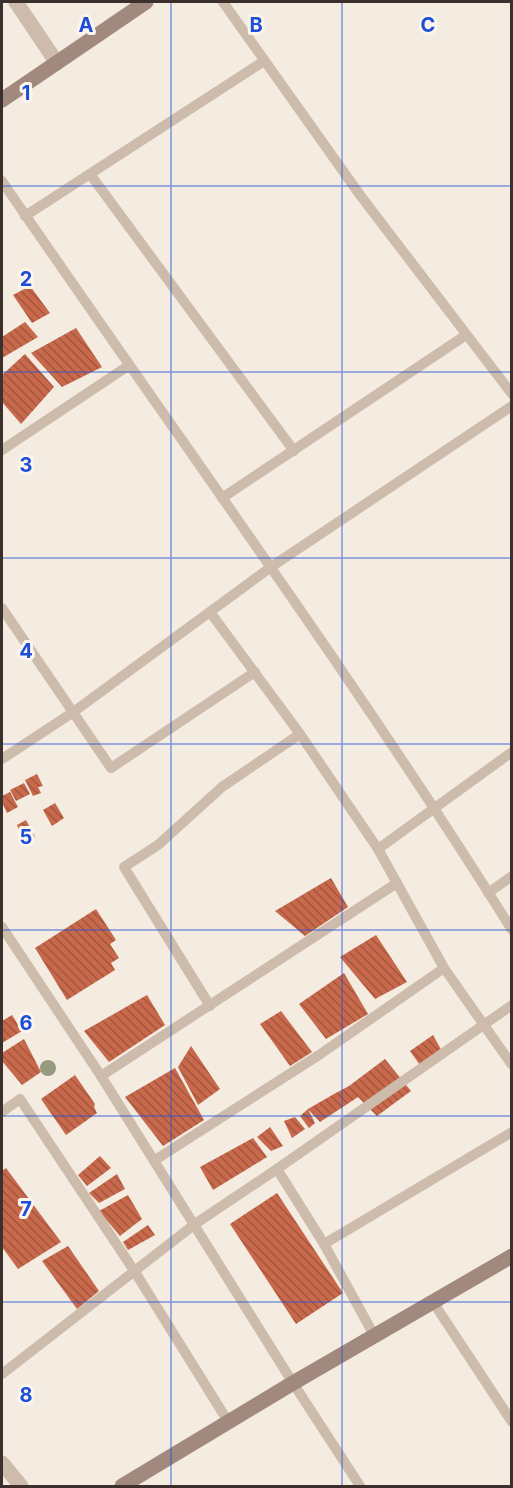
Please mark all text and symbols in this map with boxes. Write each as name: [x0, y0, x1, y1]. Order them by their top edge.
text: A: [79, 13, 94, 37]
text: B: [249, 13, 263, 37]
text: C: [421, 13, 435, 37]
text: 1: [22, 81, 30, 105]
text: 2: [20, 267, 32, 291]
text: 3: [20, 453, 32, 477]
text: 4: [19, 639, 33, 663]
text: 5: [20, 825, 32, 849]
text: 6: [20, 1011, 33, 1035]
text: 7: [20, 1197, 32, 1221]
text: 8: [19, 1383, 33, 1407]

